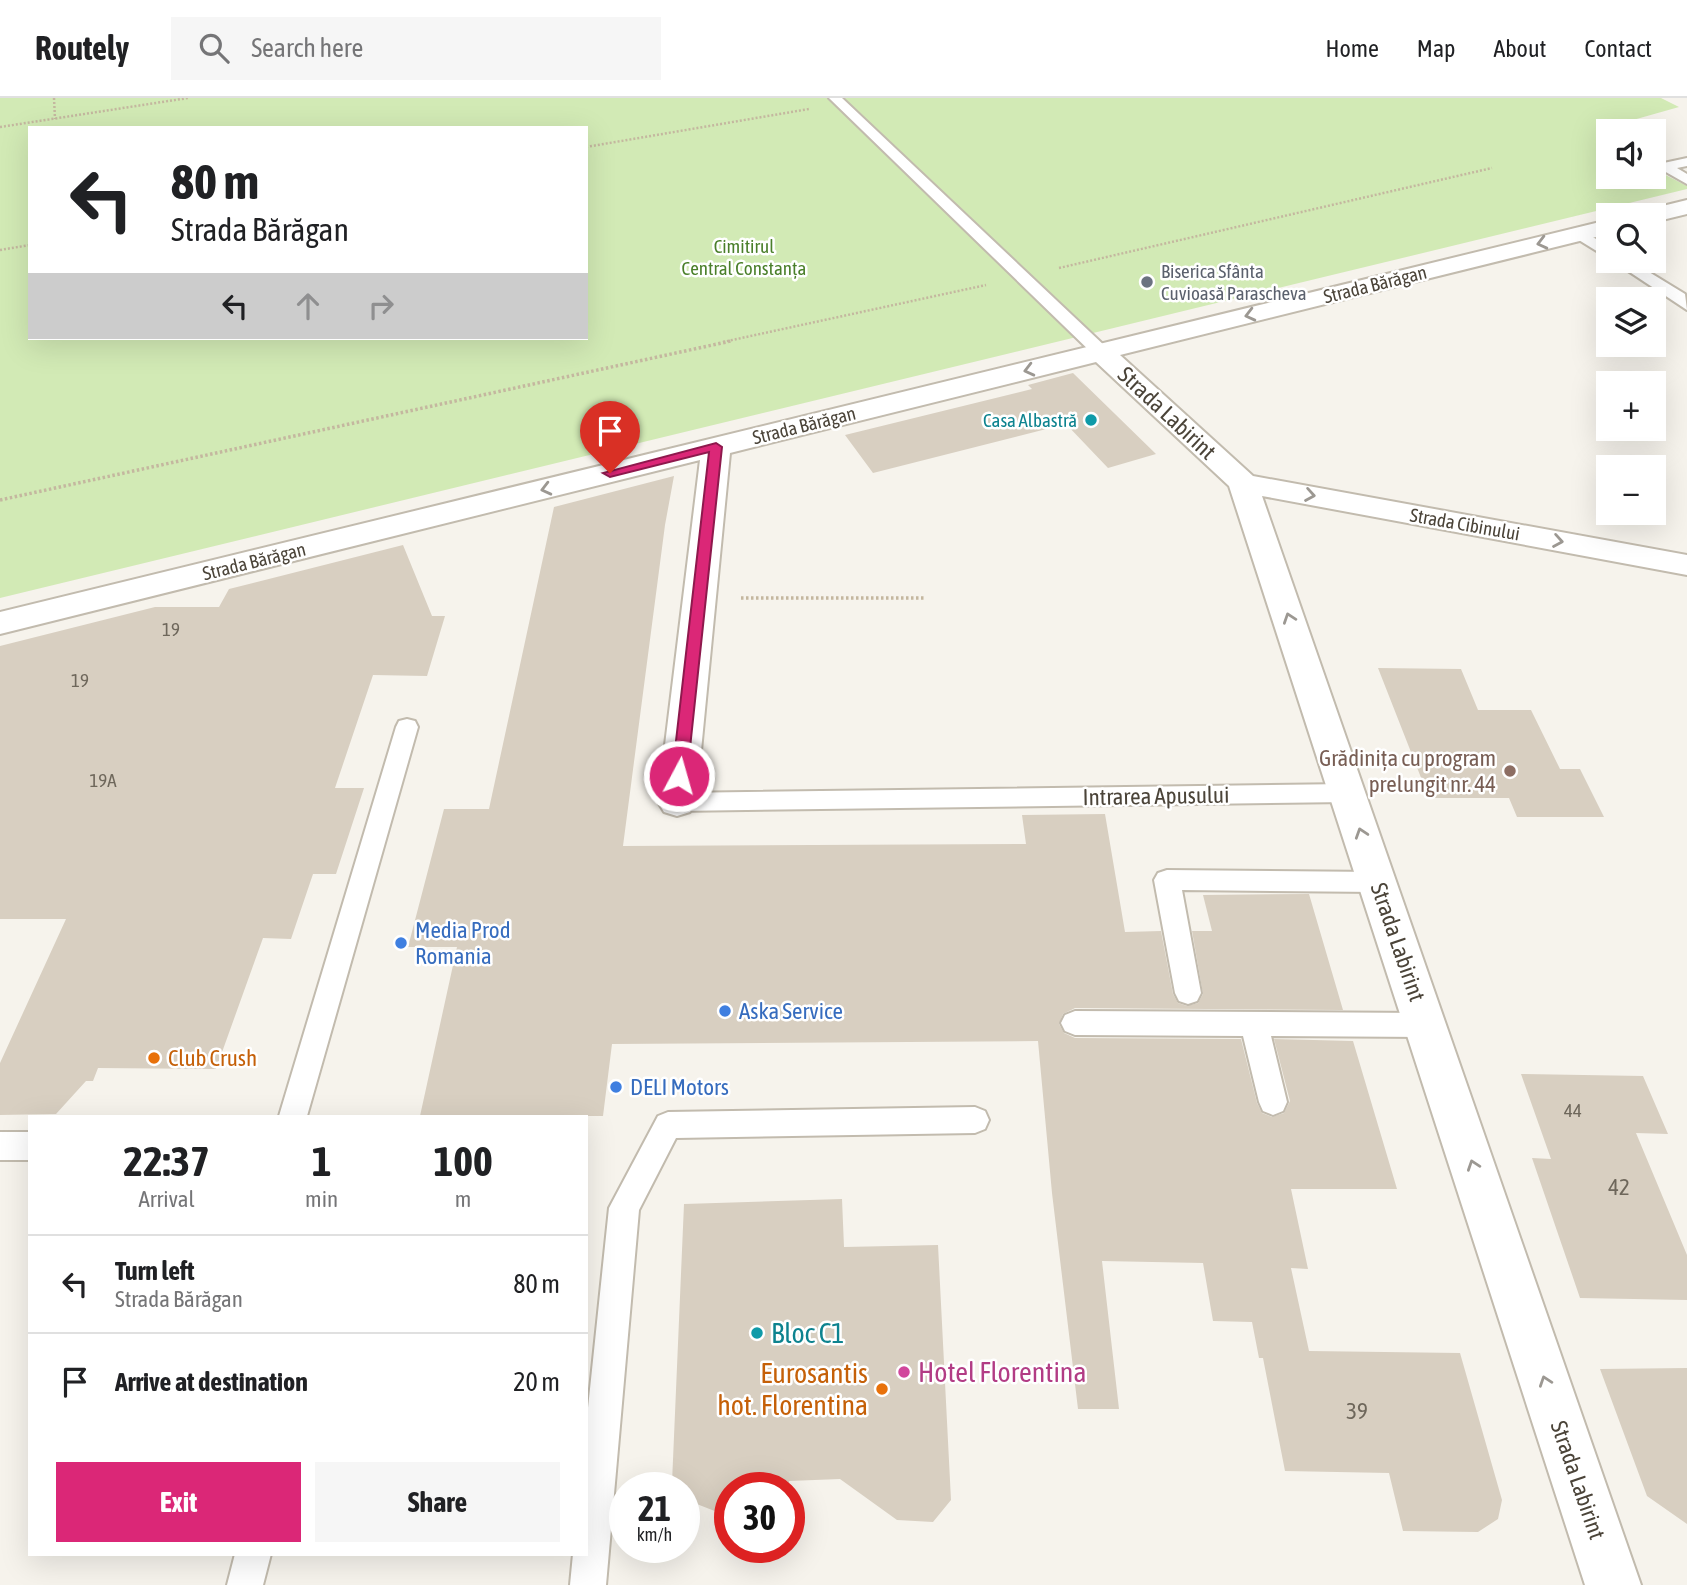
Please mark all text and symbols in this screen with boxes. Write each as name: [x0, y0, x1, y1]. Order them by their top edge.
search box: [171, 17, 661, 80]
text: Routely: [35, 29, 129, 67]
icon: search: [195, 29, 233, 67]
text: Search here: [251, 33, 363, 63]
text: Home: [1325, 35, 1379, 62]
text: Map: [1417, 35, 1455, 62]
text: About: [1493, 35, 1546, 62]
text: Contact: [1584, 35, 1652, 62]
map controls: [1596, 119, 1666, 525]
button: sound: [1596, 119, 1666, 189]
text: 80 m: [171, 153, 259, 209]
icon: left: [56, 154, 147, 245]
button: search: [1596, 203, 1666, 273]
text: Strada Bărăgan: [171, 211, 349, 248]
park label: Cimitirul Central Constanța: [682, 235, 806, 279]
one-way arrow: [1536, 235, 1548, 249]
place label: Biserica Sfânta Cuvioasă Parascheva: [1161, 260, 1307, 304]
street label: Strada Bărăgan: [1321, 261, 1429, 307]
marker: Biserica Sfânta Cuvioasă Parascheva: [1139, 274, 1155, 290]
icon: left: [216, 287, 254, 325]
icon: ahead: [289, 287, 327, 325]
icon: right: [362, 287, 400, 325]
button: layers: [1596, 287, 1666, 357]
one-way arrow: [1244, 307, 1256, 321]
street label: Strada Labirint: [1113, 361, 1221, 465]
one-way arrow: [1023, 362, 1035, 376]
button: +: [1596, 371, 1666, 441]
pin: [580, 401, 640, 473]
street label: Strada Bărăgan: [750, 402, 858, 448]
place label: Casa Albastră: [983, 409, 1077, 431]
icon: arrive: [591, 412, 629, 450]
marker: Casa Albastră: [1083, 412, 1099, 428]
button: −: [1596, 455, 1666, 525]
one-way arrow: [540, 481, 552, 495]
one-way arrow: [1304, 487, 1316, 502]
street label: Strada Cibinului: [1408, 504, 1522, 544]
one-way arrow: [1552, 533, 1563, 548]
street label: Strada Bărăgan: [200, 538, 308, 584]
one-way arrow: [1282, 612, 1297, 624]
house number: 19: [162, 618, 180, 640]
house number: 19: [71, 669, 89, 691]
position arrow: [642, 739, 716, 813]
place label: Grădinița cu program prelungit nr. 44: [1319, 745, 1496, 797]
marker: Grădinița cu program prelungit nr. 44: [1502, 763, 1518, 779]
house number: 19A: [89, 769, 117, 791]
street label: Intrarea Apusului: [1082, 782, 1230, 810]
one-way arrow: [1355, 828, 1369, 840]
street label: Strada Labirint: [1366, 879, 1430, 1005]
place label: Media Prod Romania: [415, 917, 511, 969]
marker: Media Prod Romania: [393, 935, 409, 951]
place label: Aska Service: [739, 998, 843, 1024]
marker: Aska Service: [717, 1003, 733, 1019]
place label: Club Crush: [168, 1045, 257, 1071]
marker: Club Crush: [146, 1050, 162, 1066]
place label: DELI Motors: [630, 1074, 729, 1100]
marker: DELI Motors: [608, 1079, 624, 1095]
house number: 44: [1564, 1099, 1582, 1121]
text: 22:37: [123, 1137, 210, 1185]
text: 1: [312, 1137, 331, 1185]
text: 100: [433, 1137, 493, 1185]
one-way arrow: [1467, 1160, 1481, 1172]
house number: 42: [1608, 1174, 1630, 1200]
text: Arrival: [138, 1186, 195, 1212]
text: min: [305, 1186, 338, 1212]
text: m: [455, 1186, 471, 1212]
text: Turn left: [115, 1256, 195, 1286]
icon: left: [56, 1265, 94, 1303]
text: 80 m: [513, 1269, 560, 1299]
text: Strada Bărăgan: [115, 1286, 243, 1312]
place label: Bloc C1: [771, 1317, 845, 1349]
marker: Bloc C1: [749, 1325, 765, 1341]
place label: Hotel Florentina: [918, 1356, 1086, 1388]
place label: Eurosantis hot. Florentina: [717, 1357, 868, 1421]
icon: arrive: [56, 1363, 94, 1401]
marker: Hotel Florentina: [896, 1364, 912, 1380]
text: Arrive at destination: [115, 1367, 308, 1397]
text: 20 m: [513, 1367, 560, 1397]
one-way arrow: [1539, 1375, 1553, 1388]
marker: Eurosantis hot. Florentina: [874, 1381, 890, 1397]
house number: 39: [1346, 1398, 1368, 1424]
street label: Strada Labirint: [1546, 1417, 1610, 1543]
button: Exit: [56, 1462, 301, 1542]
button: Share: [315, 1462, 560, 1542]
speed limit sign: 30: [714, 1472, 805, 1563]
text: 21: [638, 1488, 671, 1528]
text: km/h: [637, 1524, 672, 1545]

